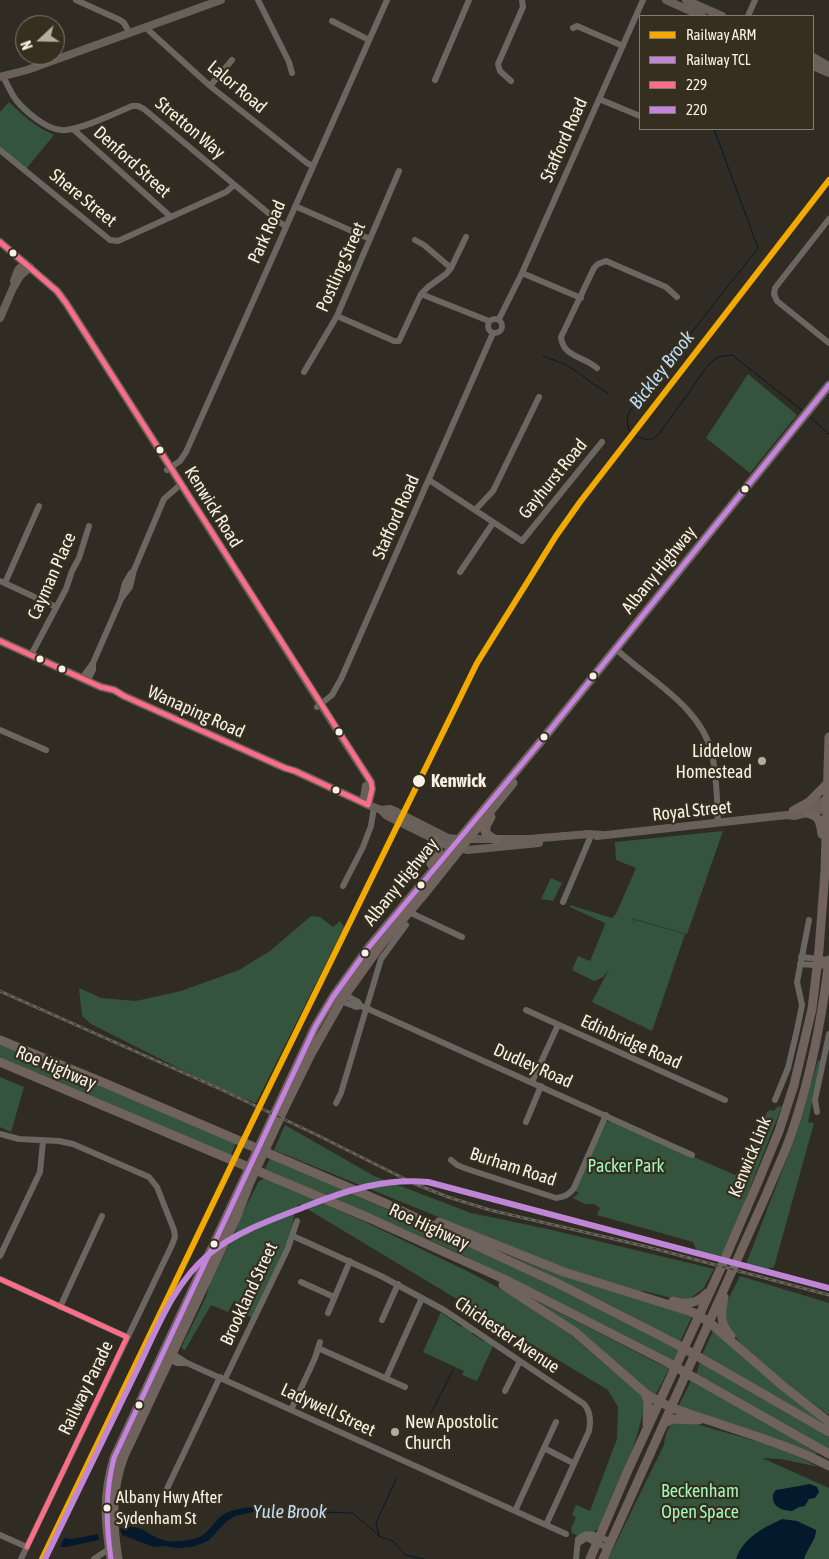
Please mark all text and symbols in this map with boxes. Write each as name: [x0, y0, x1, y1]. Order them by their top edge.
north arrow: [15, 15, 65, 65]
legend: [639, 15, 814, 130]
text: Railway ARM: [686, 26, 757, 43]
text: N: [18, 38, 36, 52]
text: Railway TCL: [686, 51, 751, 68]
street label: Lalor Road: [203, 56, 271, 118]
text: 229: [686, 76, 707, 93]
street label: Stretton Way: [151, 93, 229, 163]
street label: Stafford Road: [536, 94, 592, 186]
text: 220: [686, 101, 707, 118]
street label: Denford Street: [89, 122, 175, 202]
street label: Shere Street: [45, 164, 121, 232]
street label: Park Road: [244, 197, 290, 267]
street label: Postling Street: [312, 219, 370, 315]
unlabelled marker: [8, 248, 18, 258]
water label: Bickley Brook: [624, 326, 700, 414]
street label: Gayhurst Road: [514, 435, 592, 523]
unlabelled marker: [155, 445, 165, 455]
street label: Kenwick Road: [180, 462, 246, 552]
street label: Stafford Road: [368, 471, 424, 563]
unlabelled marker: [740, 484, 750, 494]
street label: Albany Highway: [617, 522, 701, 618]
street label: Cayman Place: [23, 529, 81, 623]
unlabelled marker: [35, 654, 45, 664]
unlabelled marker: [57, 664, 67, 674]
unlabelled marker: [588, 671, 598, 681]
street label: Wanaping Road: [144, 681, 248, 743]
unlabelled marker: [334, 727, 344, 737]
unlabelled marker: [539, 732, 549, 742]
place label: Liddelow Homestead: [676, 740, 752, 782]
marker: Liddelow Homestead: [756, 755, 768, 767]
place label: Kenwick: [431, 770, 486, 792]
marker: Kenwick: [411, 773, 427, 789]
unlabelled marker: [331, 785, 341, 795]
street label: Royal Street: [651, 796, 733, 826]
street label: Albany Highway: [359, 834, 443, 930]
unlabelled marker: [416, 880, 426, 890]
unlabelled marker: [360, 948, 370, 958]
street label: Edinbridge Road: [577, 1010, 685, 1074]
street label: Dudley Road: [490, 1039, 576, 1093]
street label: Roe Highway: [12, 1041, 100, 1095]
street label: Kenwick Link: [724, 1114, 776, 1200]
street label: Burham Road: [467, 1143, 559, 1191]
park label: Packer Park: [587, 1155, 665, 1177]
street label: Roe Highway: [386, 1199, 472, 1255]
unlabelled marker: [209, 1239, 219, 1249]
street label: Brookland Street: [216, 1239, 282, 1349]
street label: Chichester Avenue: [451, 1292, 563, 1378]
street label: Railway Parade: [54, 1338, 118, 1438]
street label: Ladywell Street: [277, 1379, 379, 1441]
unlabelled marker: [134, 1400, 144, 1410]
place label: New Apostolic Church: [405, 1411, 498, 1454]
marker: New Apostolic Church: [389, 1426, 401, 1438]
park label: Beckenham Open Space: [661, 1480, 739, 1522]
place label: Albany Hwy After Sydenham St: [116, 1488, 222, 1528]
water label: Yule Brook: [253, 1501, 327, 1523]
marker: Albany Hwy After Sydenham St: [102, 1503, 112, 1513]

